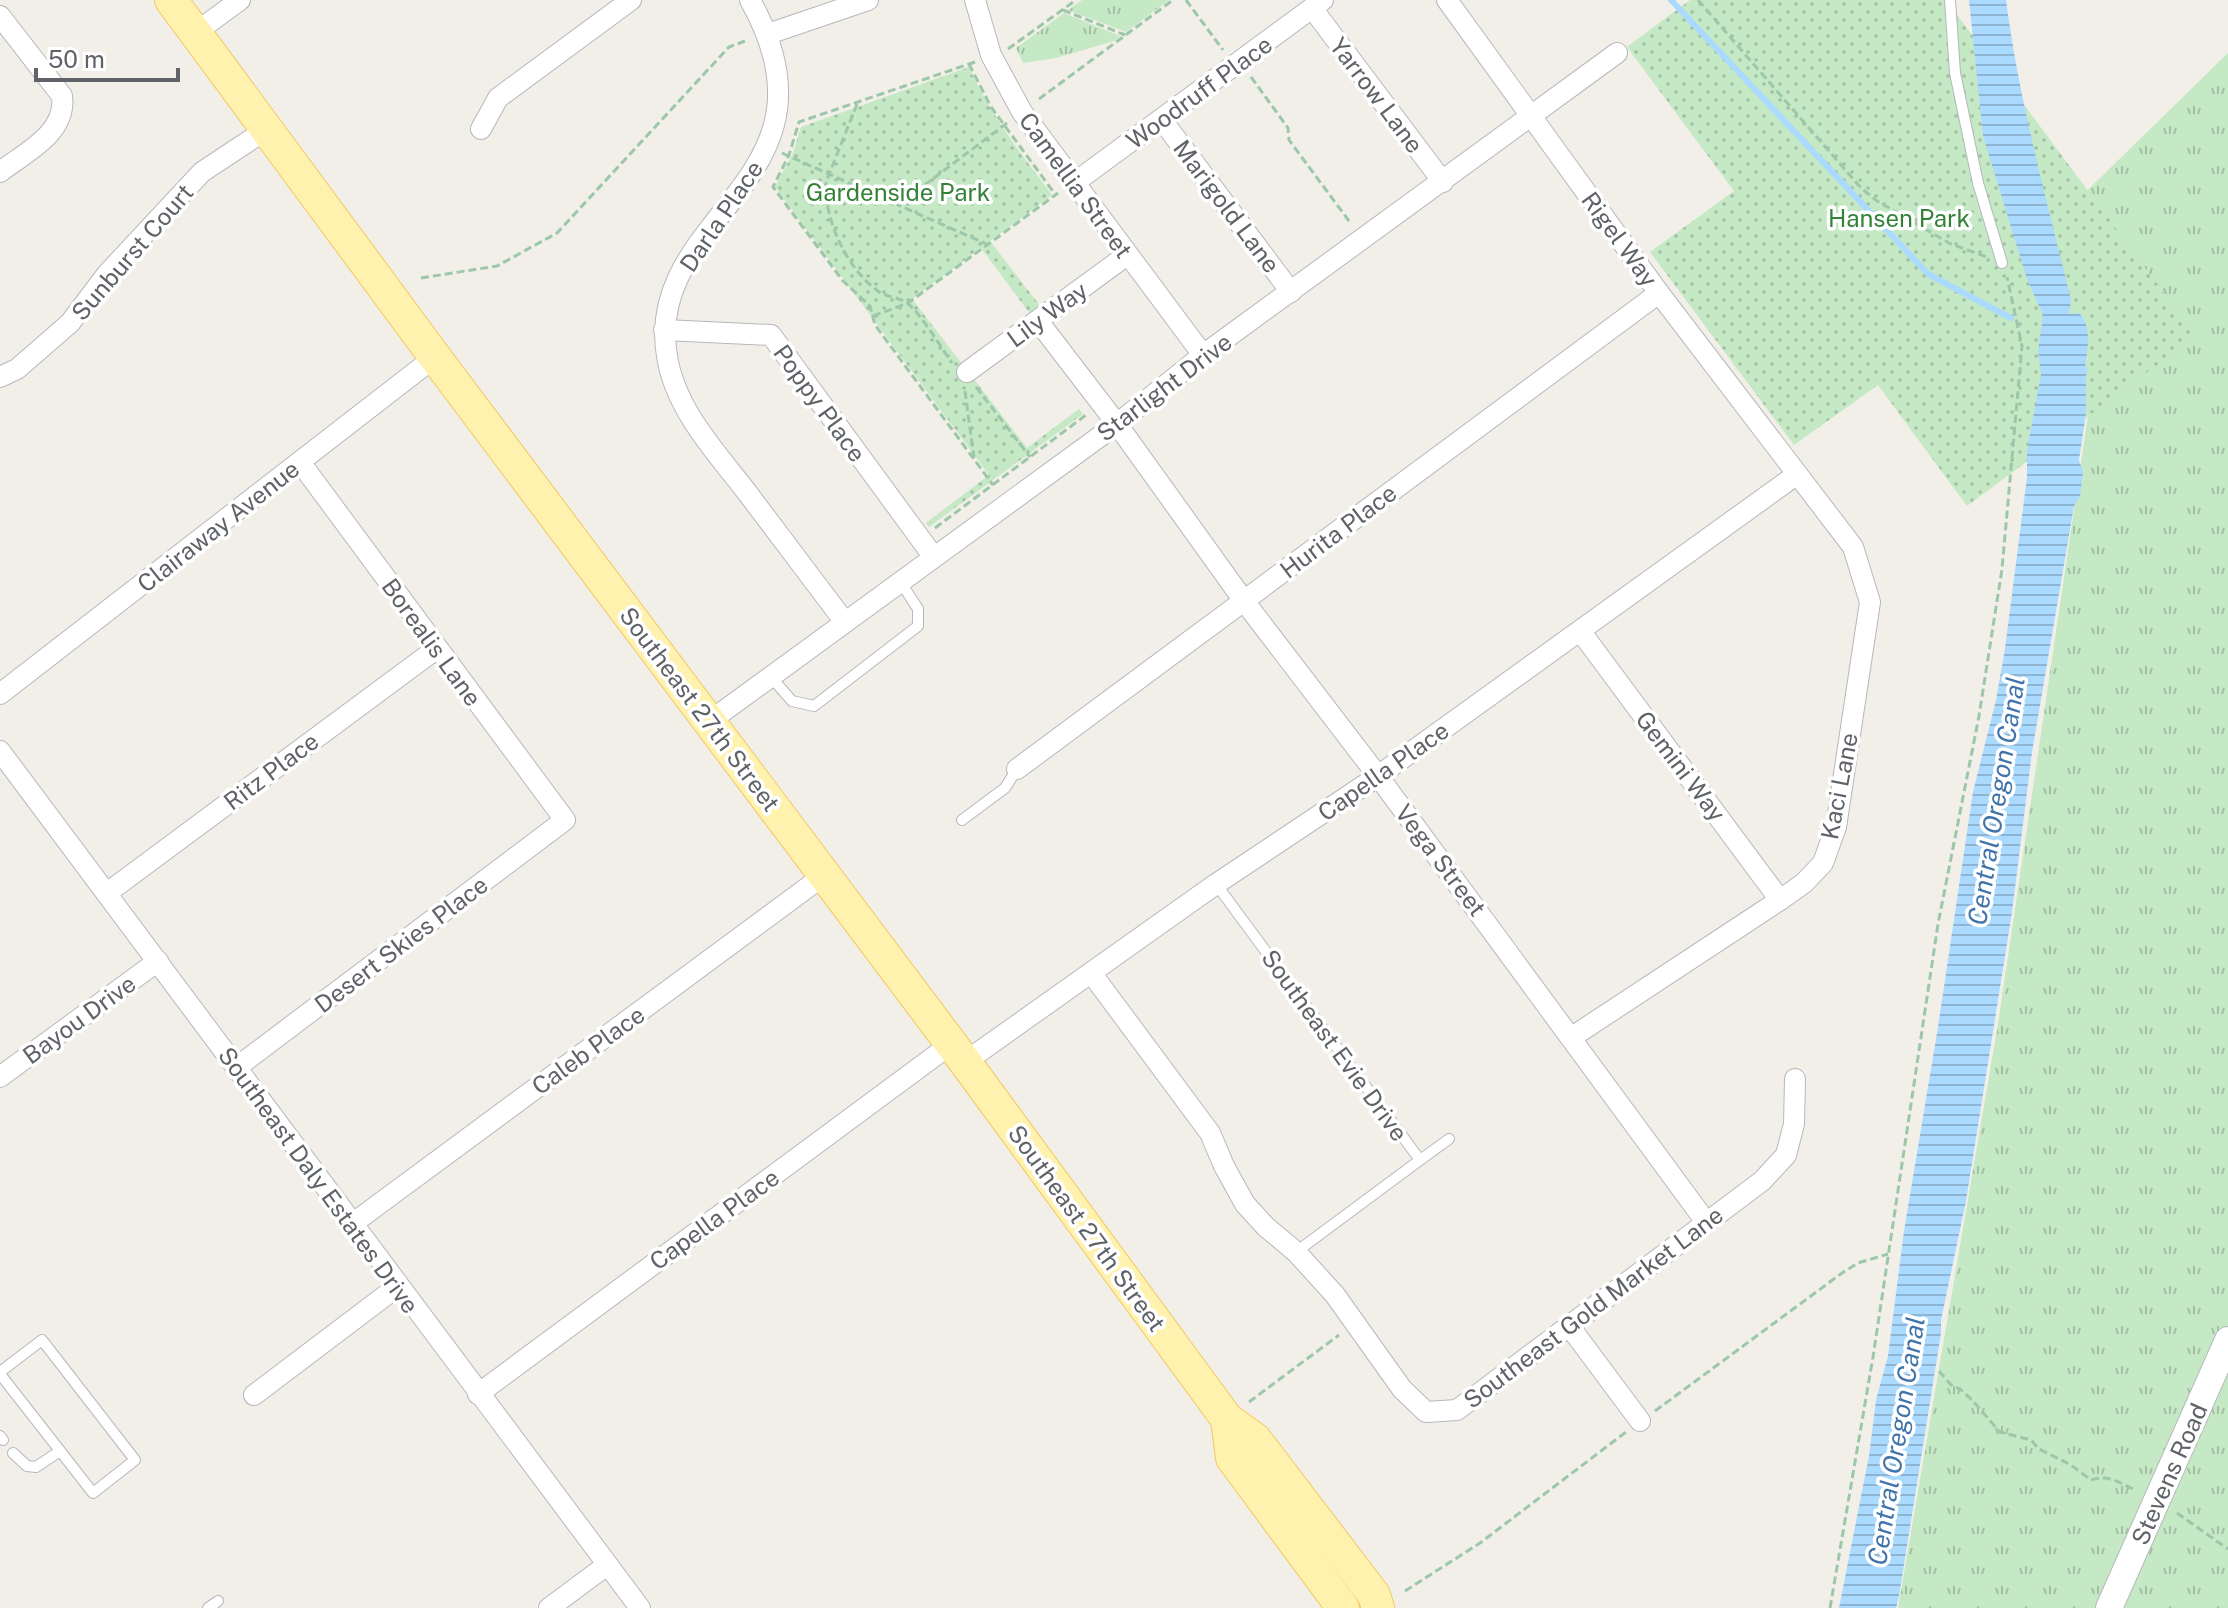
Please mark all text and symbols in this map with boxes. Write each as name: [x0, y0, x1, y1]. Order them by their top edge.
street label: Woodruff Place: [1121, 30, 1277, 154]
scale bar: [36, 32, 178, 82]
street label: Yarrow Lane: [1325, 32, 1429, 158]
text: 50 m: [48, 45, 105, 73]
street label: Camellia Street: [1014, 107, 1138, 263]
street label: Marigold Lane: [1168, 134, 1286, 278]
street label: Darla Place: [674, 155, 768, 277]
street label: Sunburst Court: [65, 178, 199, 326]
park label: Gardenside Park: [806, 178, 990, 206]
street label: Rigel Way: [1576, 186, 1664, 292]
park label: Hansen Park: [1828, 204, 1970, 232]
street label: Lily Way: [1001, 275, 1093, 352]
street label: Starlight Drive: [1091, 327, 1237, 447]
street label: Poppy Place: [768, 339, 872, 467]
street label: Clairaway Avenue: [132, 454, 304, 598]
street label: Hurita Place: [1274, 478, 1402, 584]
street label: Borealis Lane: [376, 573, 488, 711]
street label: Southeast 27th Street: [614, 601, 786, 817]
water label: Central Oregon Canal: [1961, 675, 2031, 927]
street label: Gemini Way: [1630, 705, 1732, 827]
street label: Capella Place: [1312, 716, 1454, 826]
street label: Ritz Place: [218, 726, 324, 816]
street label: Kaci Lane: [1815, 730, 1863, 842]
street label: Vega Street: [1390, 799, 1492, 921]
street label: Desert Skies Place: [309, 870, 493, 1018]
street label: Southeast Evie Drive: [1256, 944, 1414, 1146]
street label: Bayou Drive: [17, 969, 141, 1069]
street label: Caleb Place: [526, 1000, 650, 1100]
street label: Southeast Daly Estates Drive: [213, 1042, 425, 1318]
street label: Southeast 27th Street: [1003, 1119, 1171, 1337]
street label: Capella Place: [644, 1163, 784, 1275]
street label: Southeast Gold Market Lane: [1458, 1200, 1728, 1414]
water label: Central Oregon Canal: [1861, 1315, 1931, 1567]
street label: Stevens Road: [2125, 1399, 2213, 1549]

